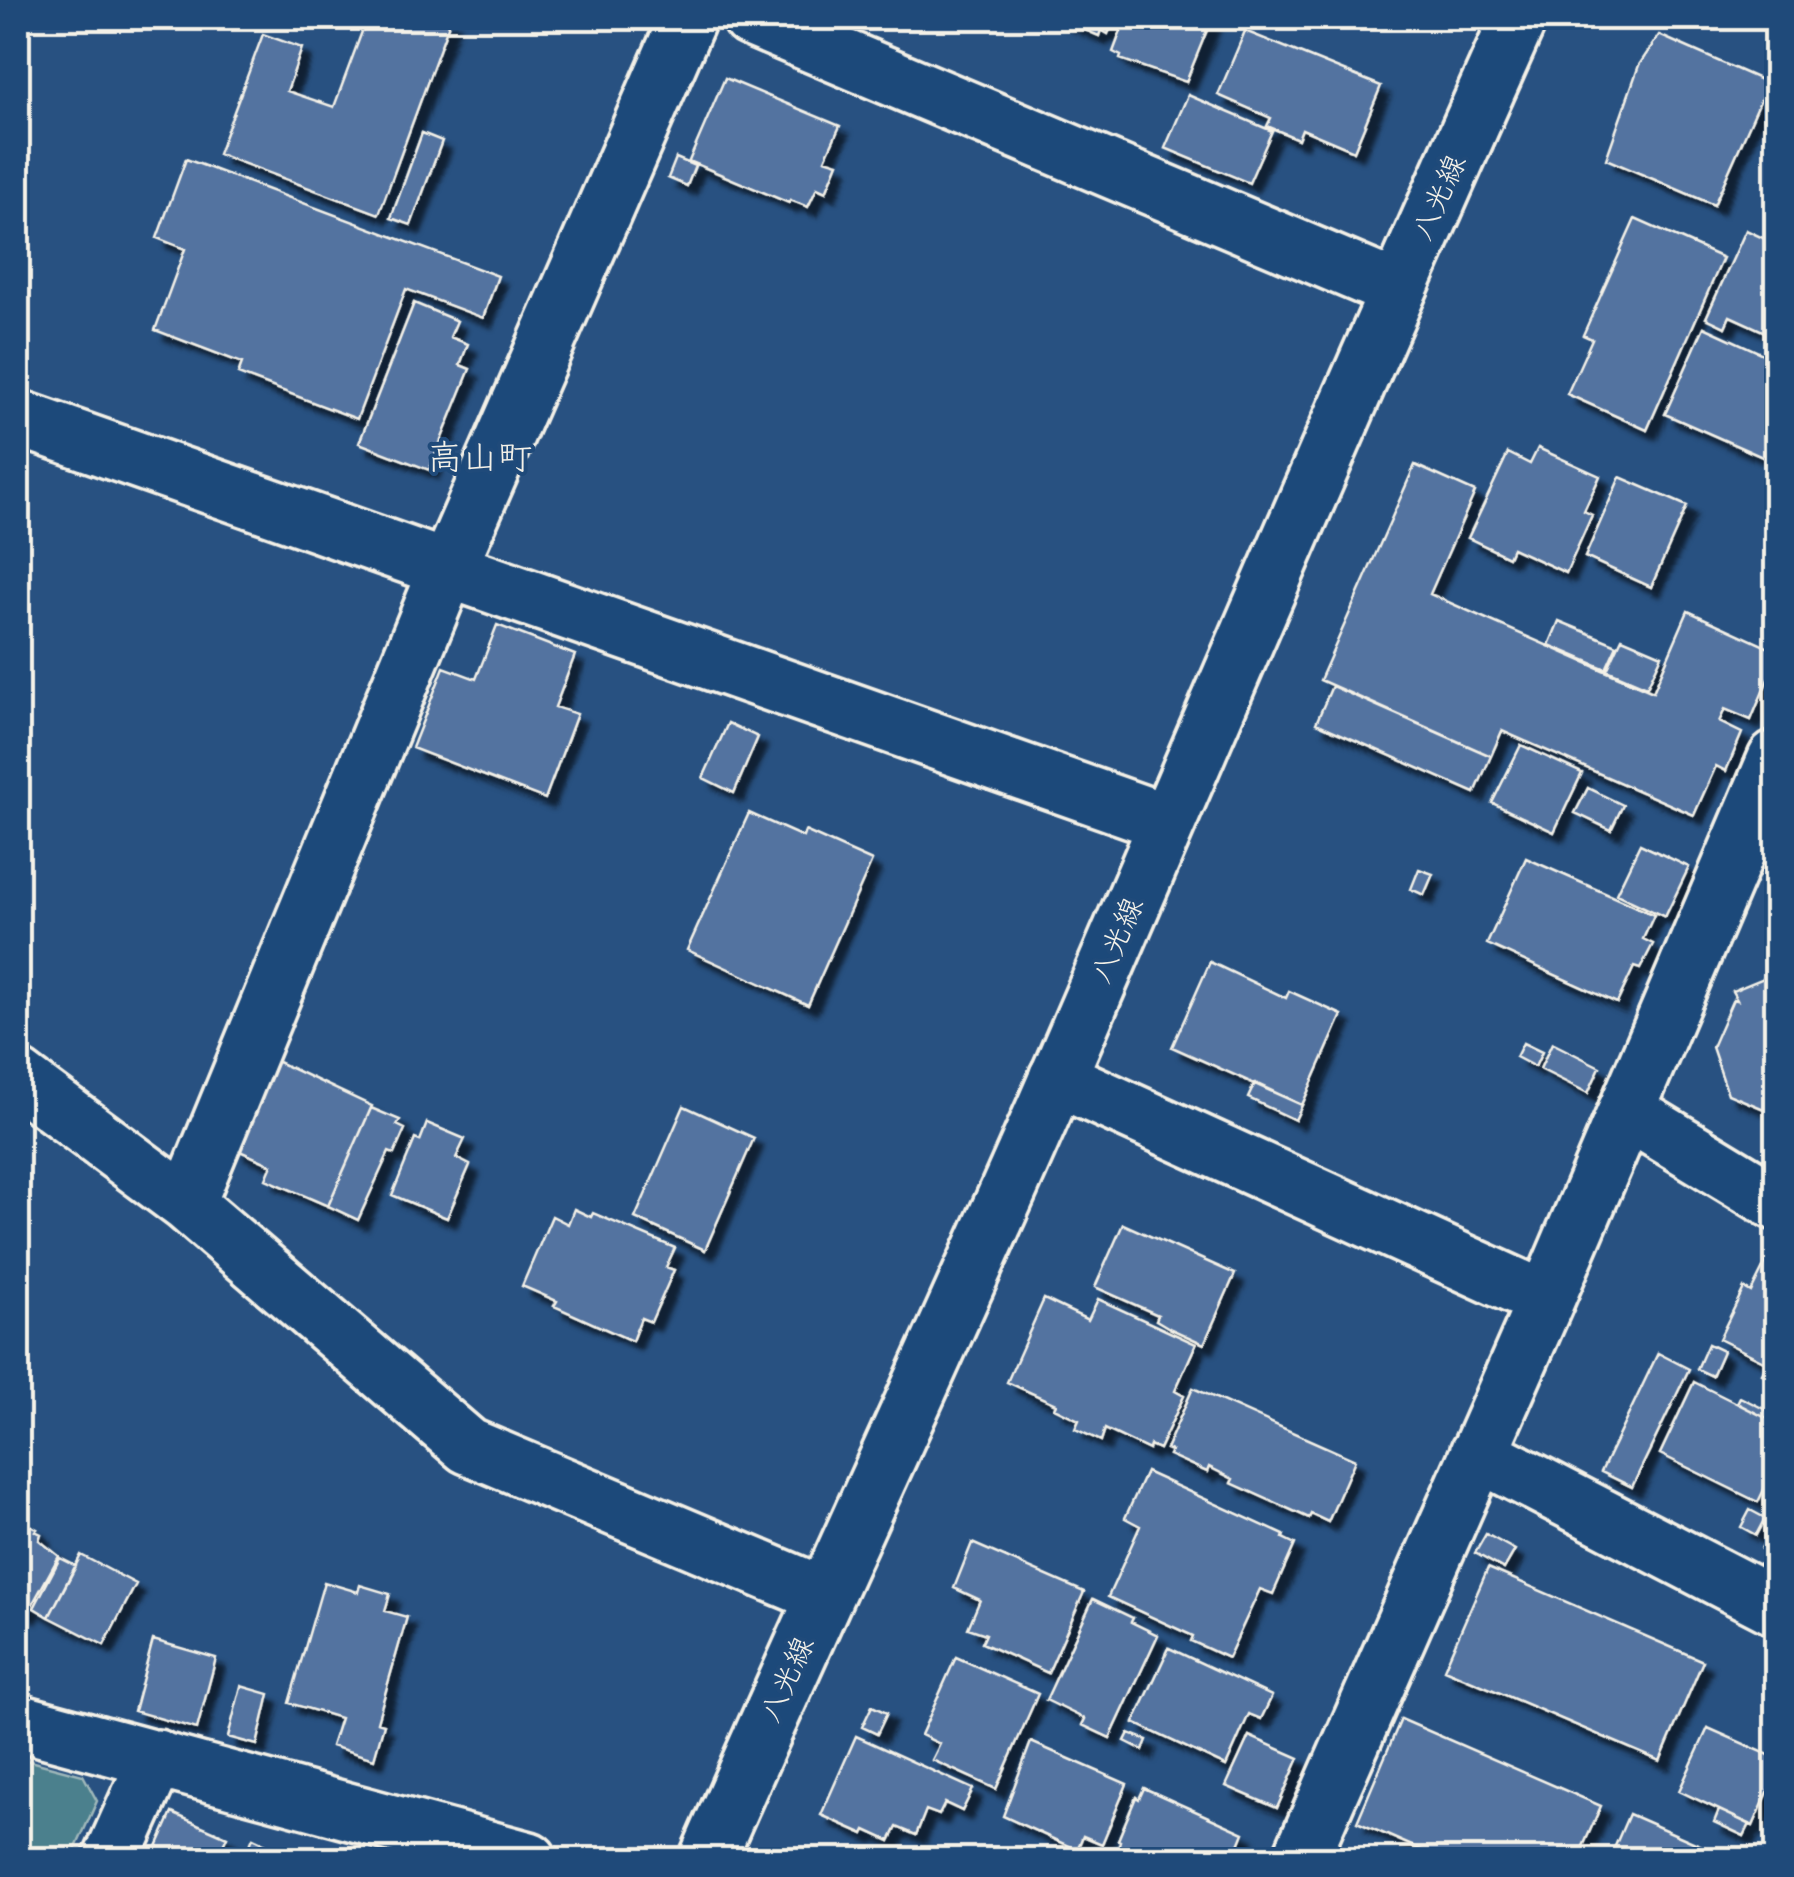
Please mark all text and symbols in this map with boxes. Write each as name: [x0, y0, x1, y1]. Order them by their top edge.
street label: 八光線: [1403, 148, 1473, 246]
district label: 高山町: [427, 436, 533, 478]
street label: 八光線: [1081, 891, 1151, 989]
street label: 八光線: [751, 1630, 821, 1728]

